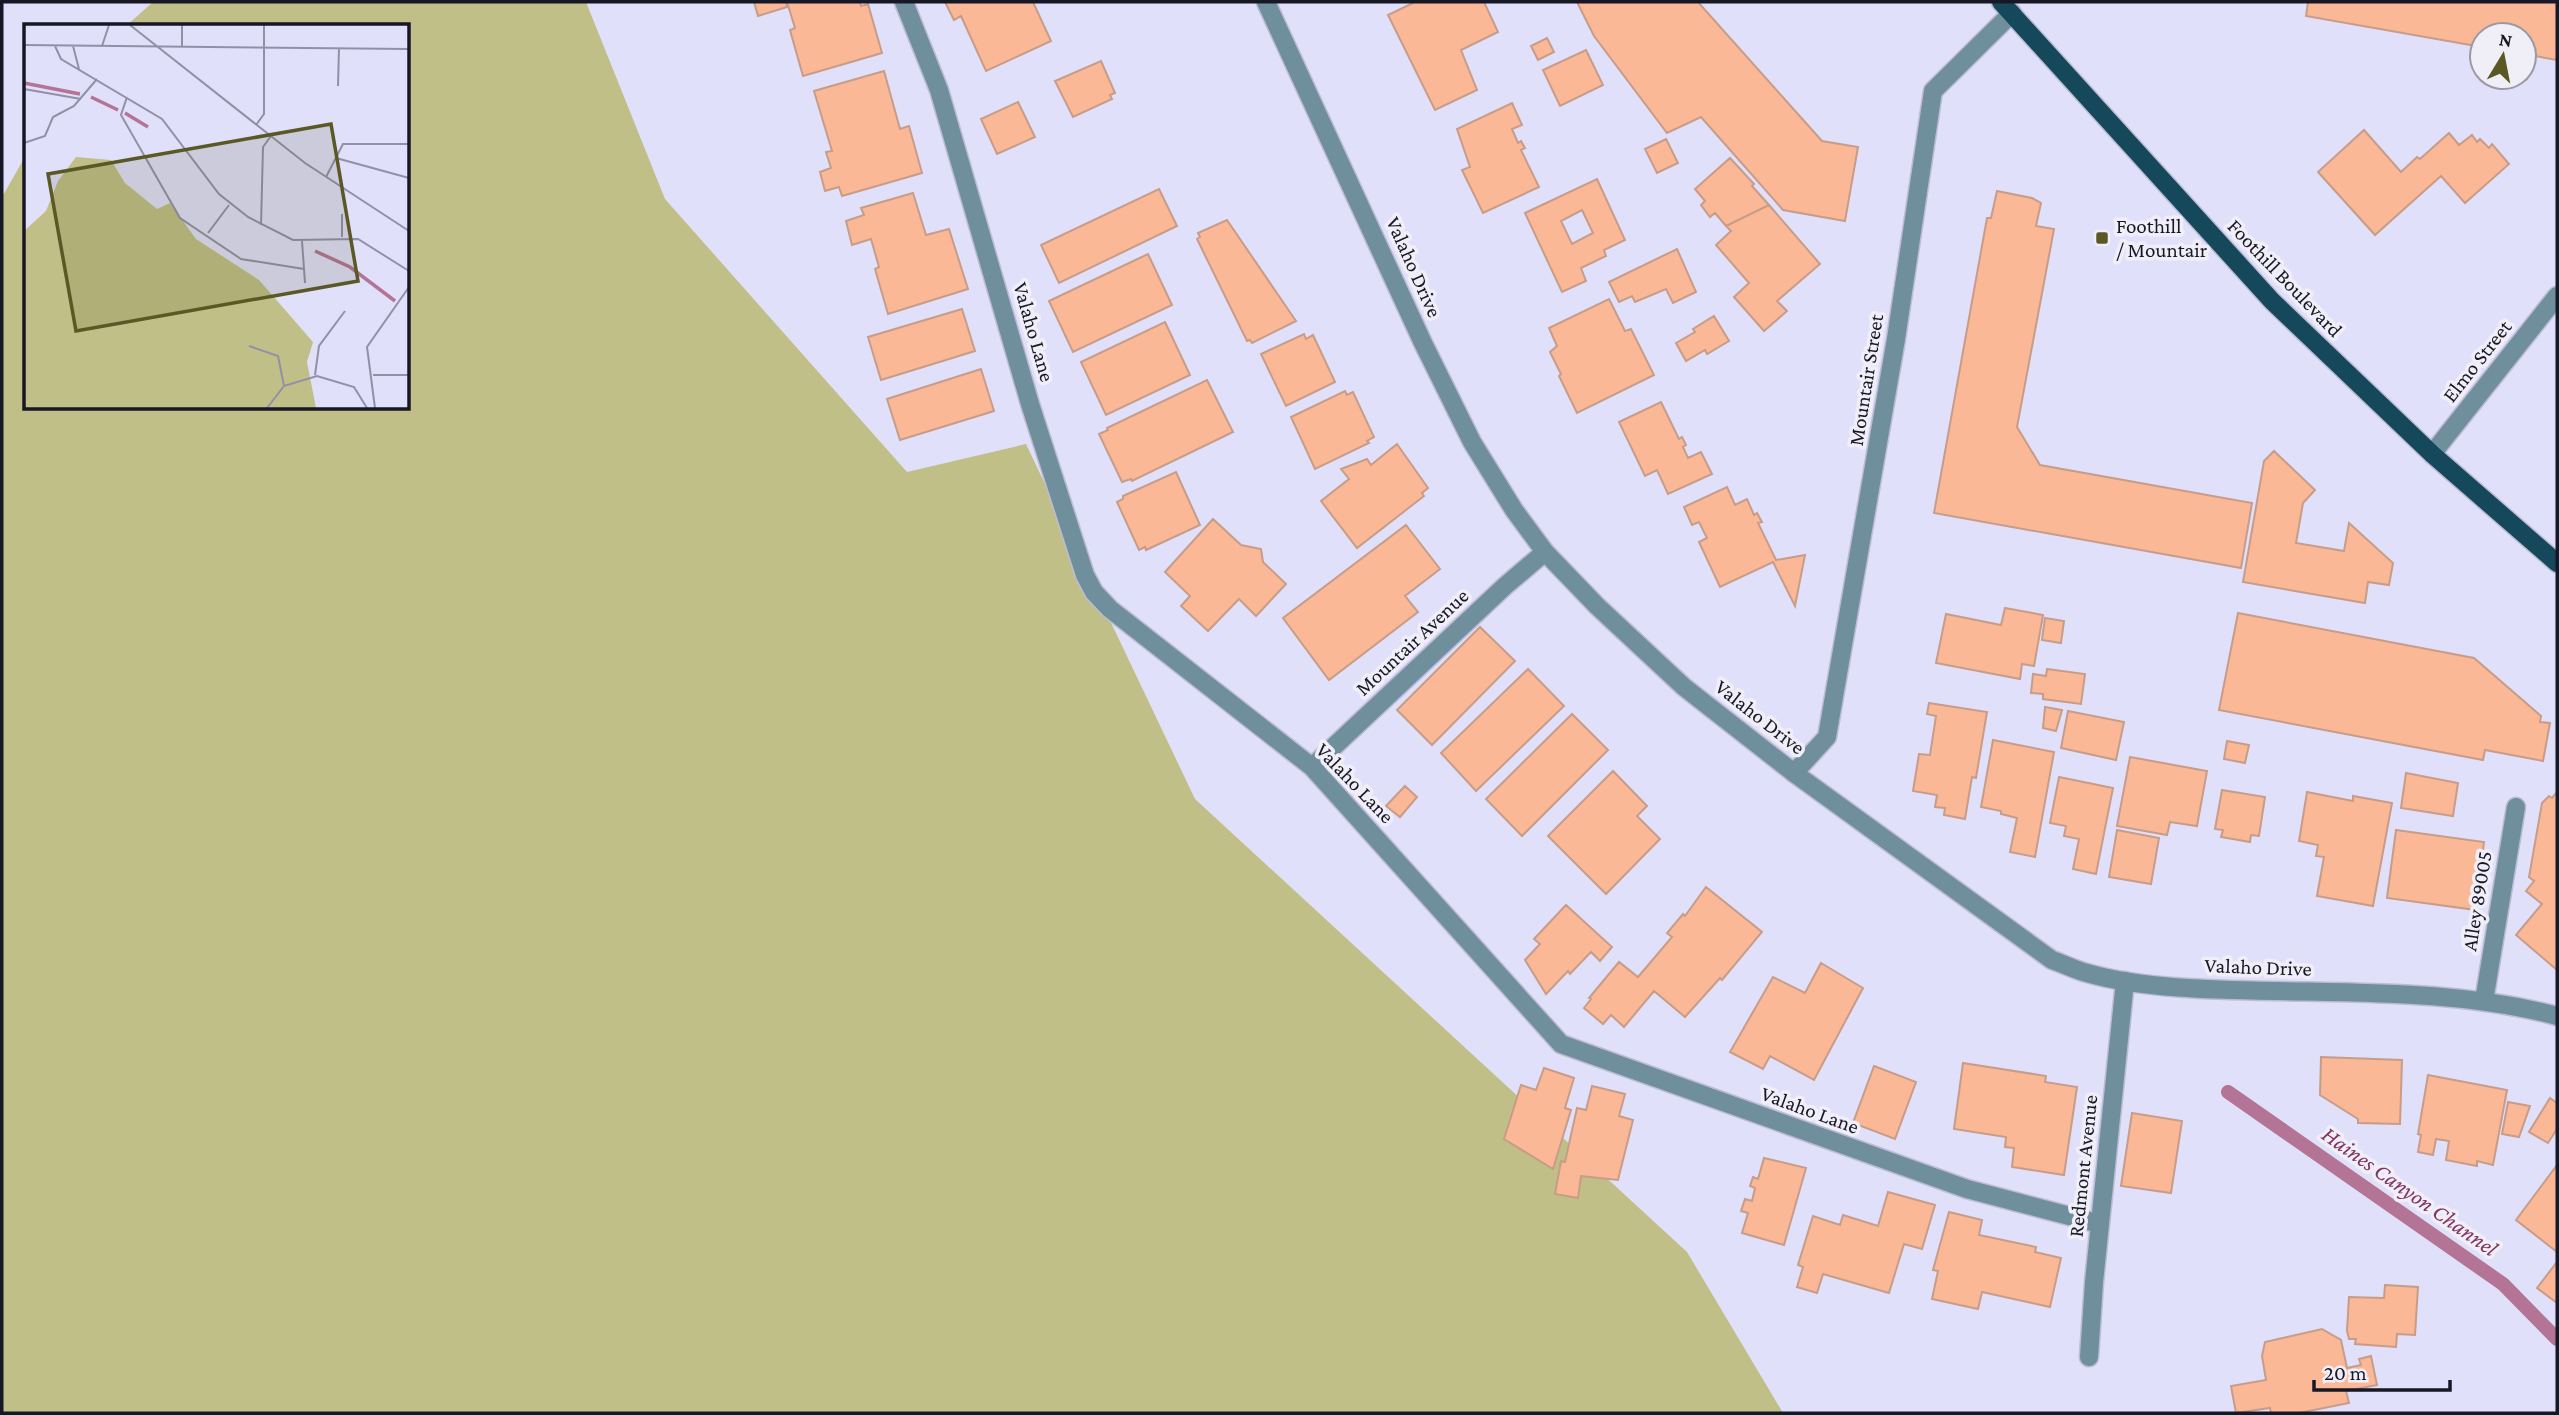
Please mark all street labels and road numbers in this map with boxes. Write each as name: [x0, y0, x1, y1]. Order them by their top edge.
street label: Valaho Drive: [1381, 213, 1447, 321]
street label: Foothill Boulevard: [2223, 214, 2347, 342]
street label: Valaho Lane: [1008, 280, 1060, 384]
street label: Mountair Street: [1844, 311, 1888, 448]
street label: Elmo Street: [2438, 314, 2517, 407]
street label: Mountair Avenue: [1351, 584, 1473, 700]
street label: Valaho Drive: [1710, 675, 1810, 759]
street label: Valaho Lane: [1311, 738, 1399, 828]
street label: Alley 89005: [2457, 849, 2497, 953]
street label: Valaho Drive: [2204, 953, 2312, 981]
street label: Valaho Lane: [1758, 1081, 1862, 1139]
street label: Redmont Avenue: [2064, 1094, 2102, 1238]

